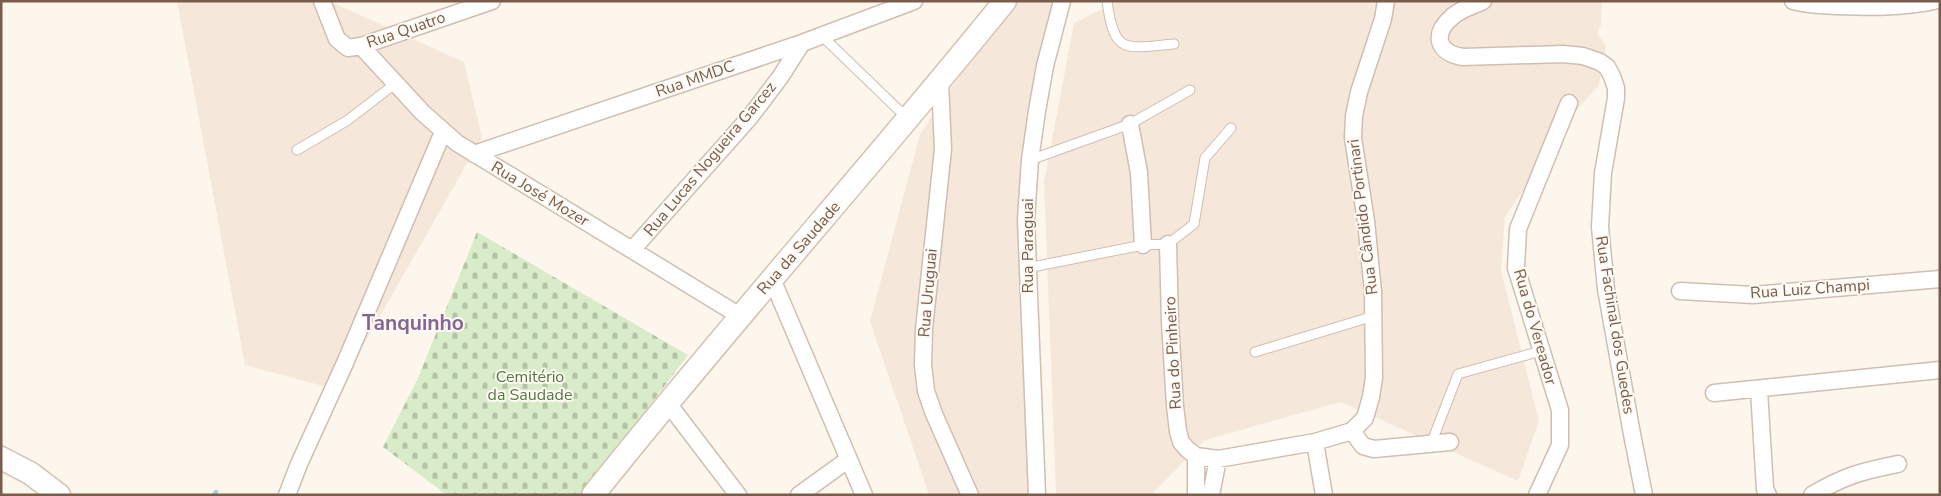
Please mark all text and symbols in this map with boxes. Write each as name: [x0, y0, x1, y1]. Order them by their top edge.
street label: Rua Quatro: [364, 6, 449, 54]
street label: Rua MMDC: [653, 55, 738, 103]
street label: Rua Lucas Nogueira Garcez: [639, 77, 781, 241]
street label: Rua Cândido Portinari: [1343, 138, 1383, 296]
street label: Rua José Mozer: [487, 156, 593, 232]
street label: Rua da Saudade: [752, 197, 846, 299]
street label: Rua Paraguai: [1017, 198, 1039, 294]
street label: Rua Fachinal dos Guedes: [1590, 234, 1640, 416]
street label: Rua Uruguai: [913, 248, 943, 338]
street label: Rua do Vereador: [1508, 266, 1562, 388]
street label: Rua Luiz Champi: [1749, 274, 1871, 304]
street label: Rua do Pinheiro: [1159, 296, 1187, 410]
district label: Tanquinho: [362, 309, 464, 337]
park label: Cemitério da Saudade: [488, 366, 572, 406]

